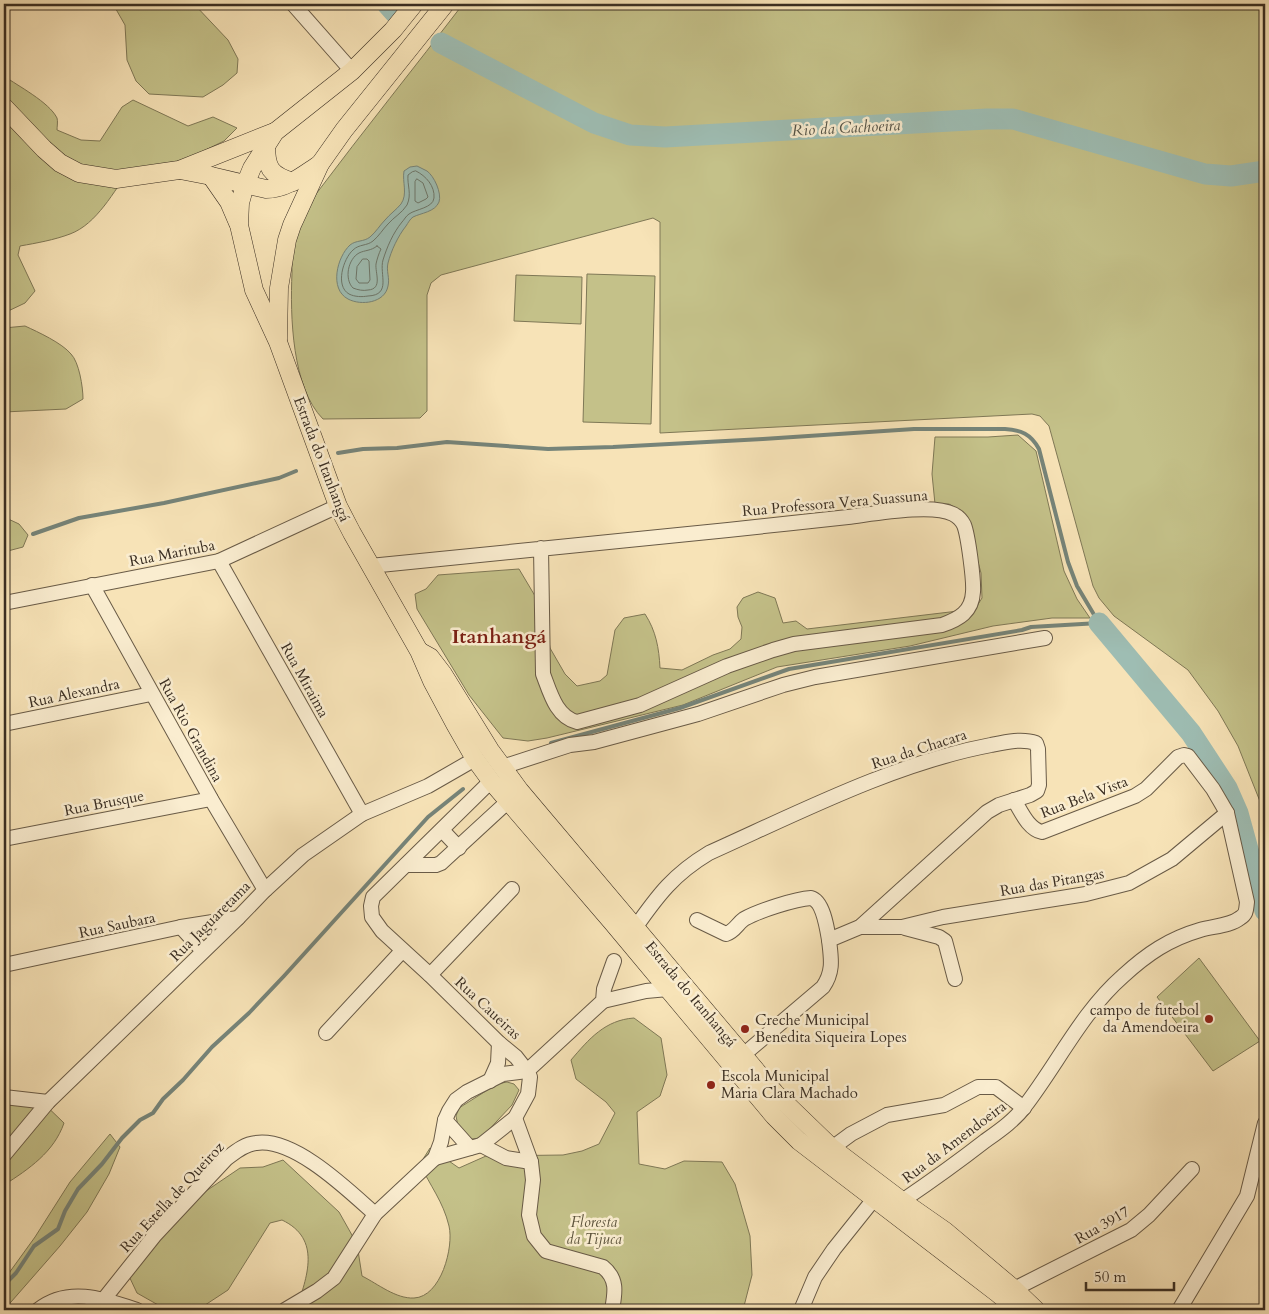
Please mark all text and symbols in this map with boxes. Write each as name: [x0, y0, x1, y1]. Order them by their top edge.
water label: Rio da Cachoeira: [791, 114, 901, 142]
street label: Estrada do Itanhangá: [289, 394, 355, 525]
street label: Rua Professora Vera Suassuna: [741, 485, 929, 521]
street label: Rua Marituba: [127, 535, 217, 571]
district label: Itanhangá: [452, 623, 546, 650]
street label: Rua Miraima: [276, 639, 334, 722]
street label: Rua Alexandra: [27, 673, 122, 712]
street label: Rua Rio Grandina: [154, 675, 228, 786]
street label: Rua da Chacara: [869, 724, 970, 774]
street label: Rua Bela Vista: [1037, 771, 1131, 823]
street label: Rua Brusque: [62, 785, 146, 821]
street label: Rua das Pitangas: [998, 863, 1106, 901]
street label: Rua Jaguaretama: [165, 876, 255, 966]
street label: Rua Saubara: [77, 907, 158, 943]
street label: Estrada do Itanhangá: [641, 937, 742, 1052]
street label: Rua Caueiras: [451, 972, 525, 1044]
place label: campo de futebol da Amendoeira: [1090, 1000, 1200, 1037]
place label: Creche Municipal Benedita Siqueira Lopes: [755, 1010, 907, 1047]
marker: campo de futebol da Amendoeira: [1203, 1013, 1215, 1025]
marker: Creche Municipal Benedita Siqueira Lopes: [739, 1023, 751, 1035]
place label: Escola Municipal Maria Clara Machado: [721, 1066, 858, 1103]
marker: Escola Municipal Maria Clara Machado: [705, 1079, 717, 1091]
street label: Rua da Amendoeira: [898, 1096, 1011, 1188]
street label: Rua Estella de Queiroz: [115, 1137, 229, 1257]
street label: Rua 3917: [1071, 1201, 1133, 1249]
park label: Floresta da Tijuca: [566, 1212, 622, 1249]
scale bar: [1086, 1259, 1174, 1291]
text: 50 m: [1094, 1267, 1126, 1287]

